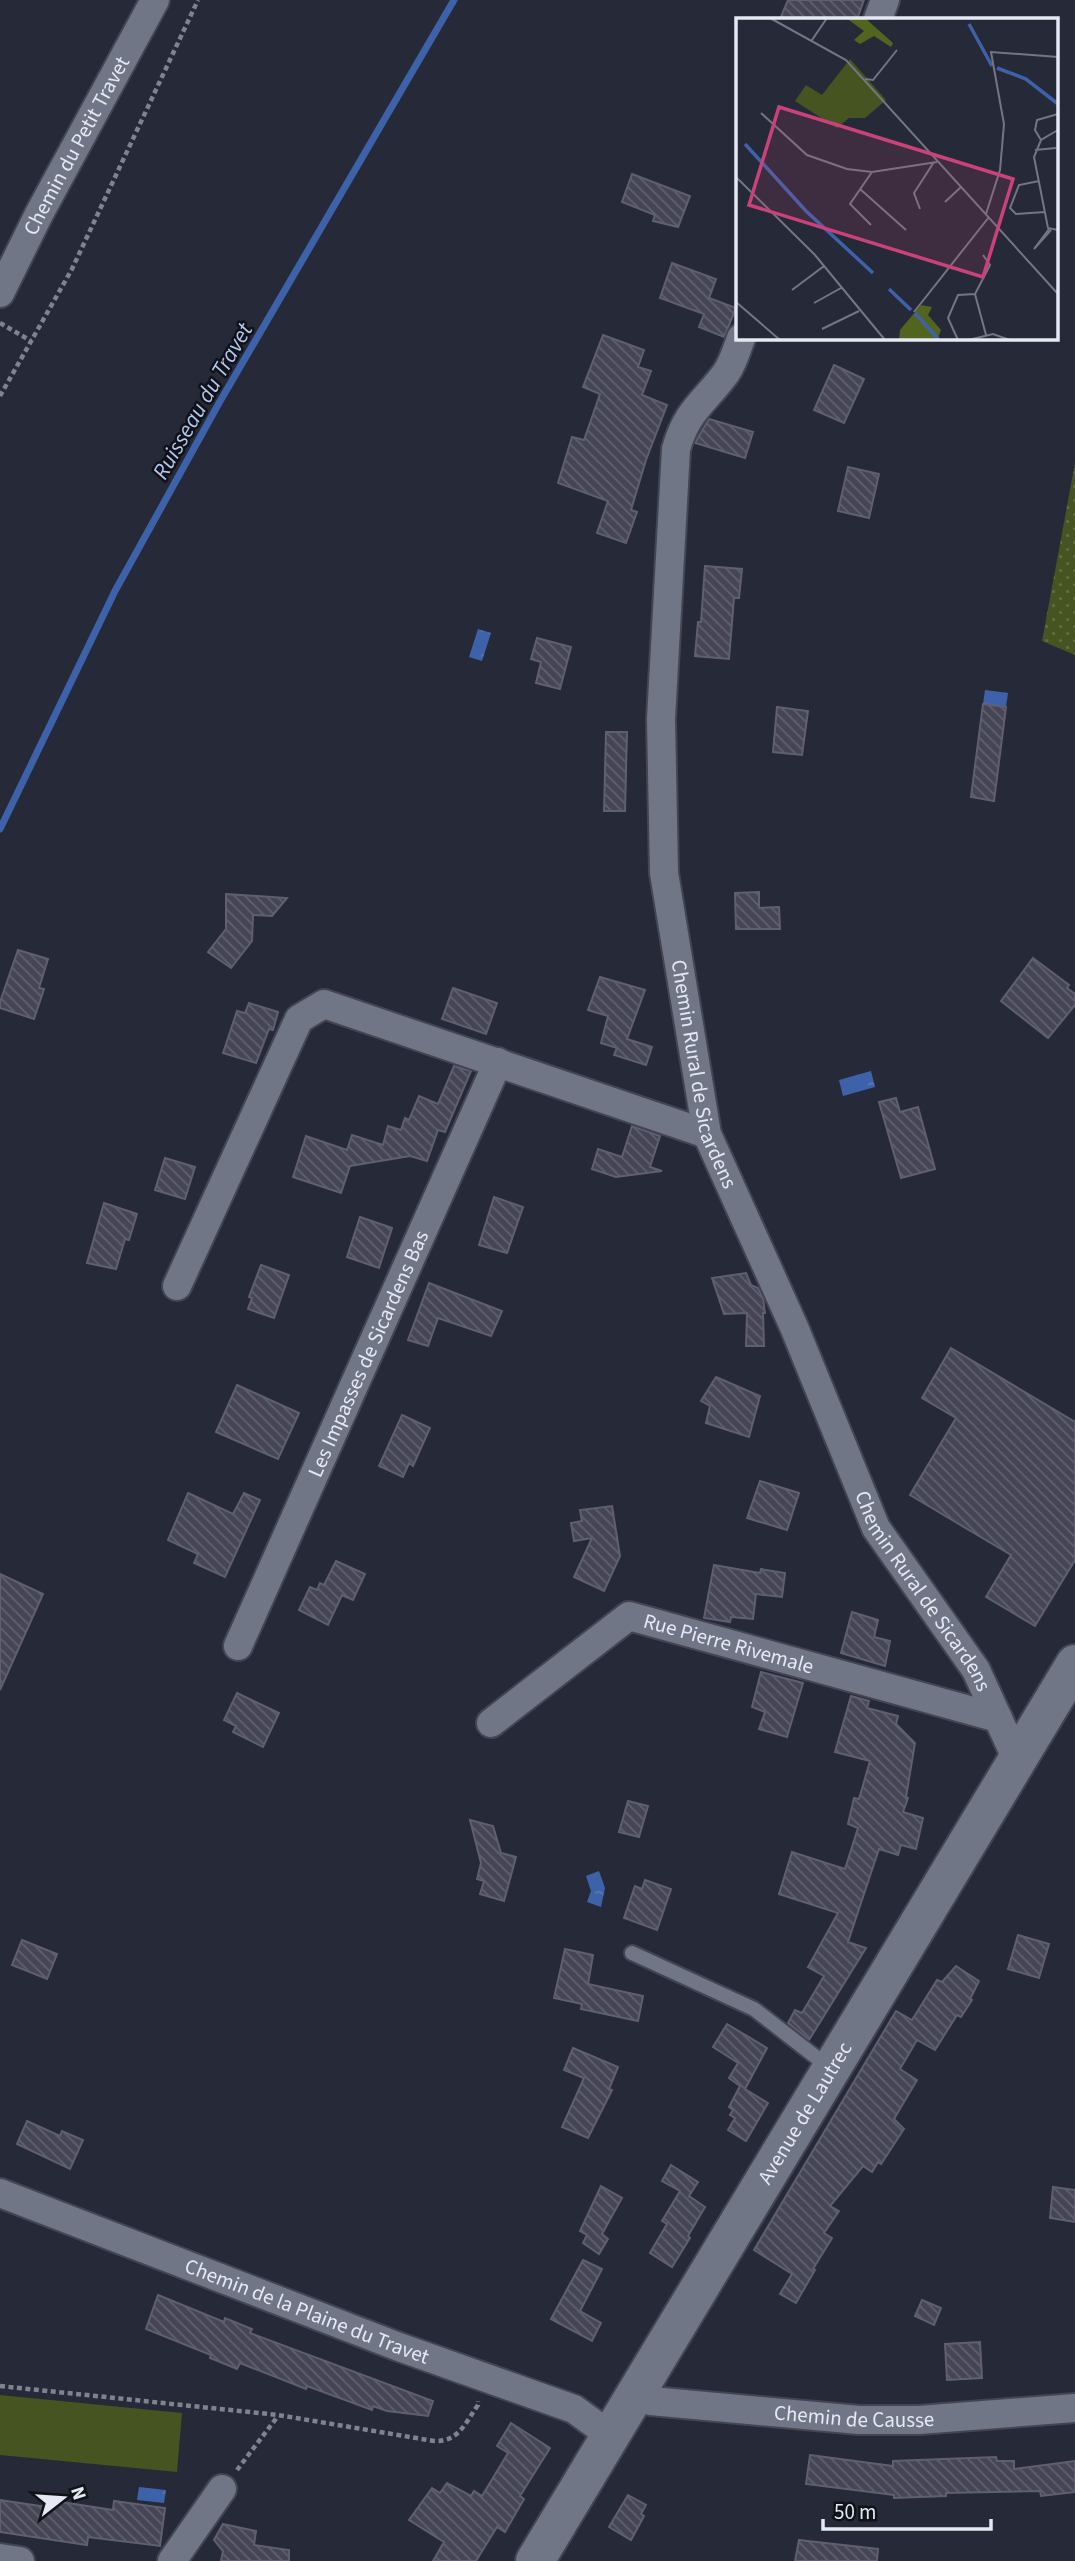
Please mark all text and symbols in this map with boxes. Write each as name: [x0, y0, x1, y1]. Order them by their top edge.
inset map: [736, 18, 1058, 340]
street label: Chemin du Petit Travet: [16, 51, 137, 240]
water label: Ruisseau du Travet: [144, 316, 261, 486]
street label: Chemin Rural de Sicardens: [664, 958, 745, 1193]
street label: Les Impasses de Sicardens Bas: [300, 1225, 436, 1482]
street label: Chemin Rural de Sicardens: [847, 1486, 999, 1696]
street label: Rue Pierre Rivemale: [640, 1606, 817, 1681]
street label: Avenue de Lautrec: [750, 2036, 860, 2190]
street label: Chemin de la Plaine du Travet: [180, 2251, 433, 2372]
street label: Chemin de Causse: [773, 2397, 935, 2435]
north arrow: [28, 2463, 98, 2533]
text: N: [63, 2483, 93, 2503]
scale bar: [823, 2488, 991, 2532]
text: 50 m: [834, 2497, 876, 2527]

